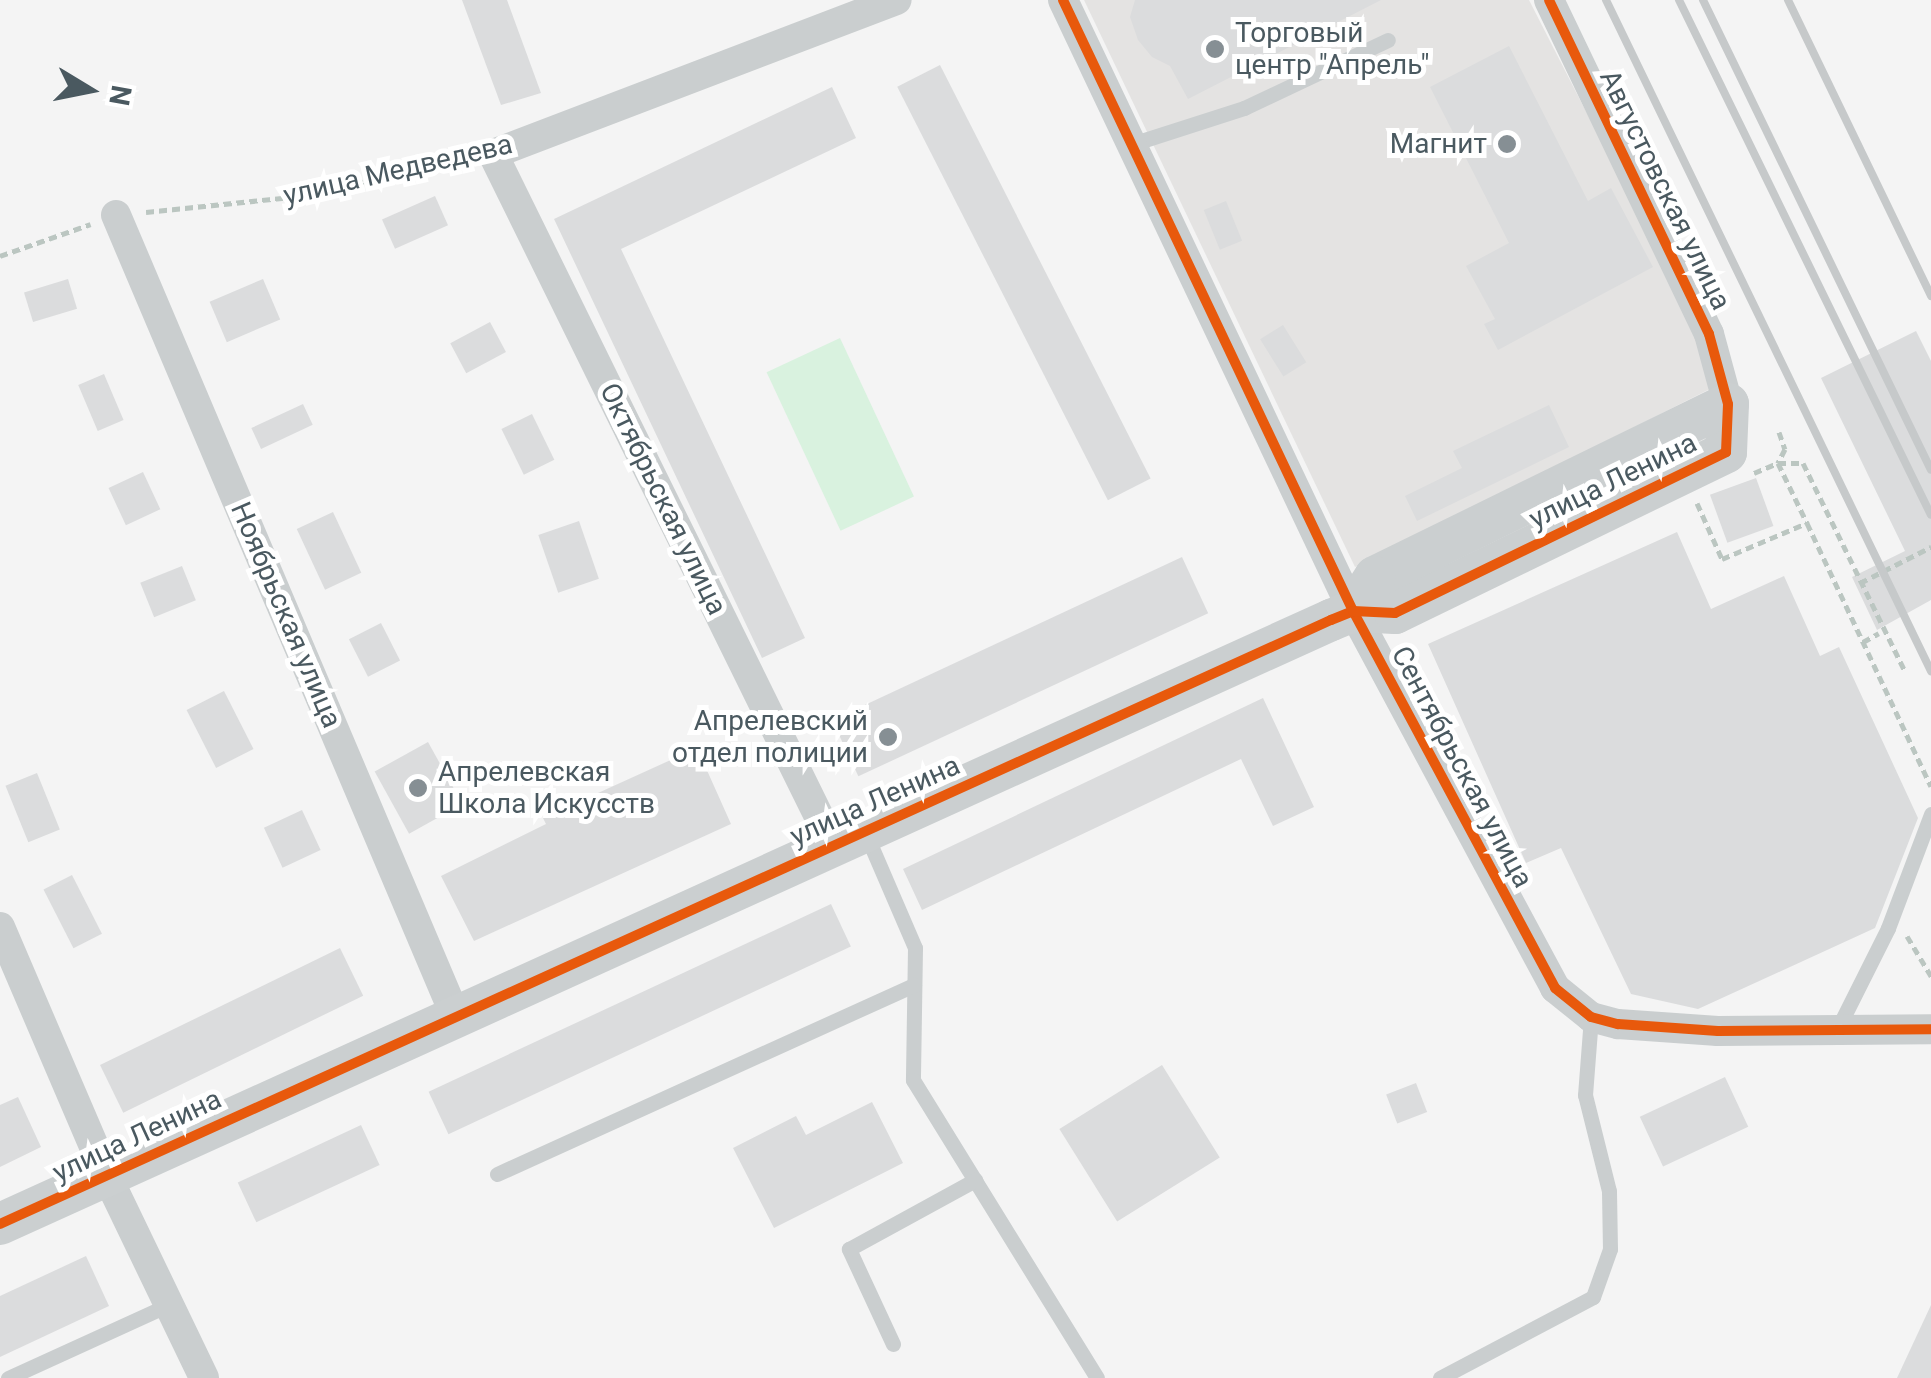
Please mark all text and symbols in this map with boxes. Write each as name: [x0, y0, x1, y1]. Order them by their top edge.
place label: Торговый центр "Апрель": [1235, 16, 1430, 82]
marker: Торговый центр "Апрель": [1204, 38, 1226, 60]
north arrow: [40, 40, 140, 140]
street label: Августовская улица: [1592, 65, 1738, 315]
text: N: [102, 83, 138, 108]
street label: улица Медведева: [280, 127, 516, 213]
place label: Магнит: [1390, 127, 1487, 161]
marker: Магнит: [1496, 133, 1518, 155]
street label: Октябрьская улица: [592, 378, 734, 620]
street label: улица Ленина: [1524, 426, 1702, 536]
street label: Ноябрьская улица: [223, 497, 349, 733]
street label: Сентябрьская улица: [1384, 641, 1540, 893]
place label: Апрелевский отдел полиции: [672, 704, 868, 770]
marker: Апрелевский отдел полиции: [877, 726, 899, 748]
street label: улица Ленина: [785, 749, 965, 853]
place label: Апрелевская Школа Искусств: [438, 755, 655, 821]
marker: Апрелевская Школа Искусств: [407, 777, 429, 799]
street label: улица Ленина: [47, 1082, 227, 1190]

